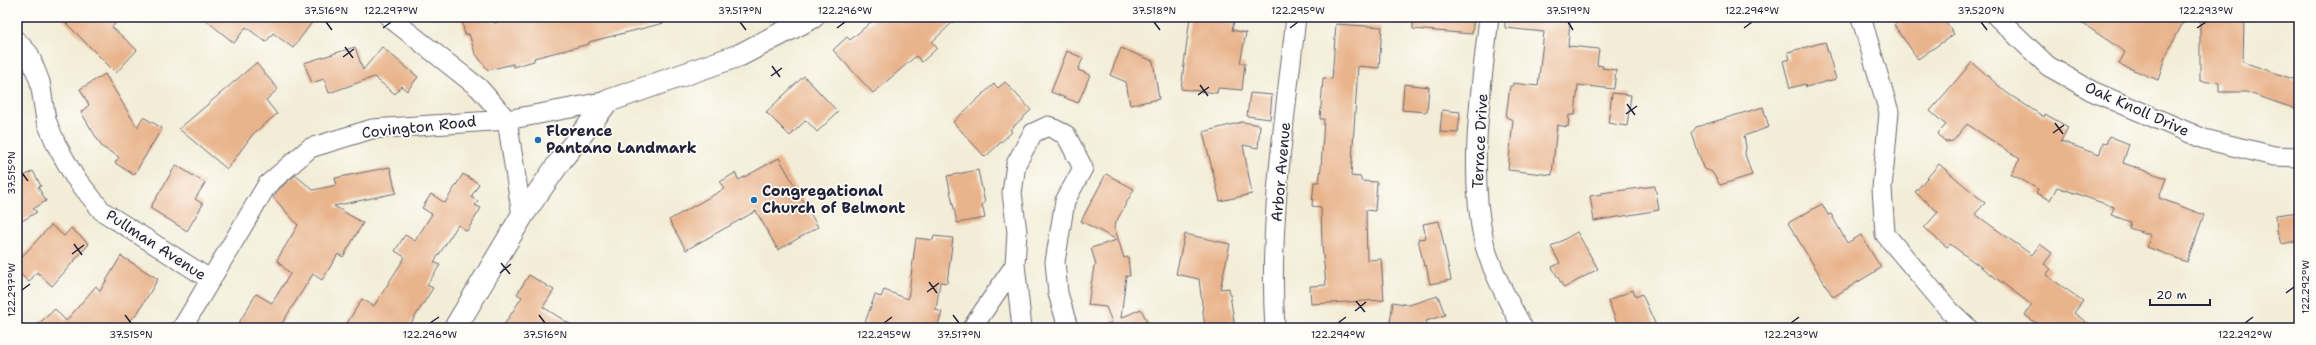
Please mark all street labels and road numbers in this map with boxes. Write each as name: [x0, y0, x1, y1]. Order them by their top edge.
street label: Oak Knoll Drive: [2082, 77, 2192, 141]
street label: Terrace Drive: [1468, 93, 1492, 189]
street label: Covington Road: [361, 111, 478, 143]
street label: Arbor Avenue: [1267, 121, 1295, 223]
street label: Pullman Avenue: [102, 205, 210, 285]

